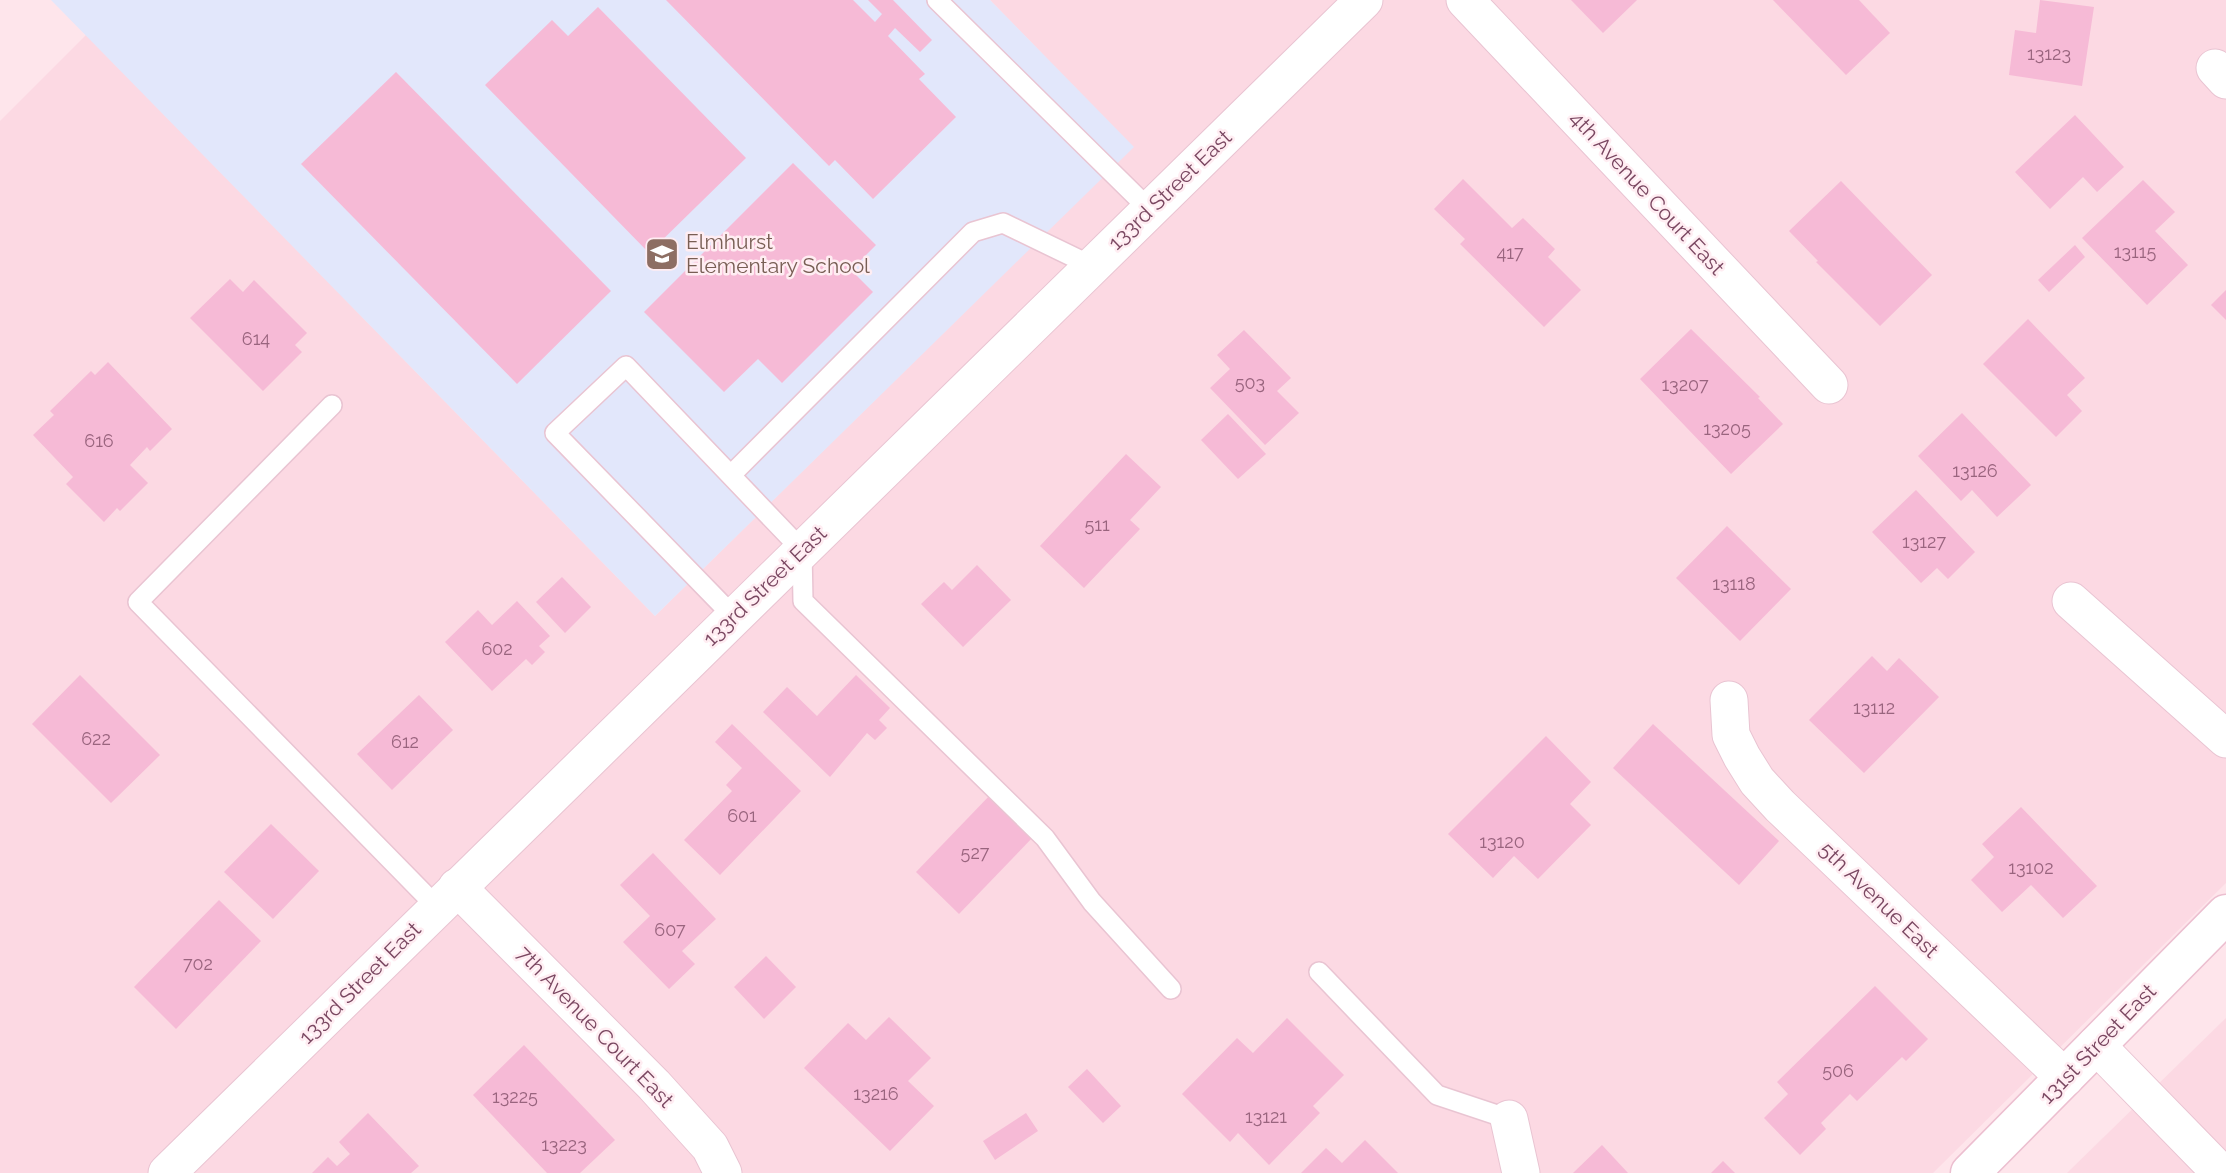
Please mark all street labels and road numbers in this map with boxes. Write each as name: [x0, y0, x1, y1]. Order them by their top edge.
street label: 4th Avenue Court East: [1565, 106, 1730, 280]
street label: 133rd Street East: [1103, 124, 1237, 255]
street label: 133rd Street East: [698, 520, 832, 651]
street label: 5th Avenue East: [1815, 837, 1944, 963]
street label: 133rd Street East: [294, 917, 426, 1049]
street label: 7th Avenue Court East: [512, 941, 679, 1113]
street label: 131st Street East: [2034, 979, 2161, 1109]

